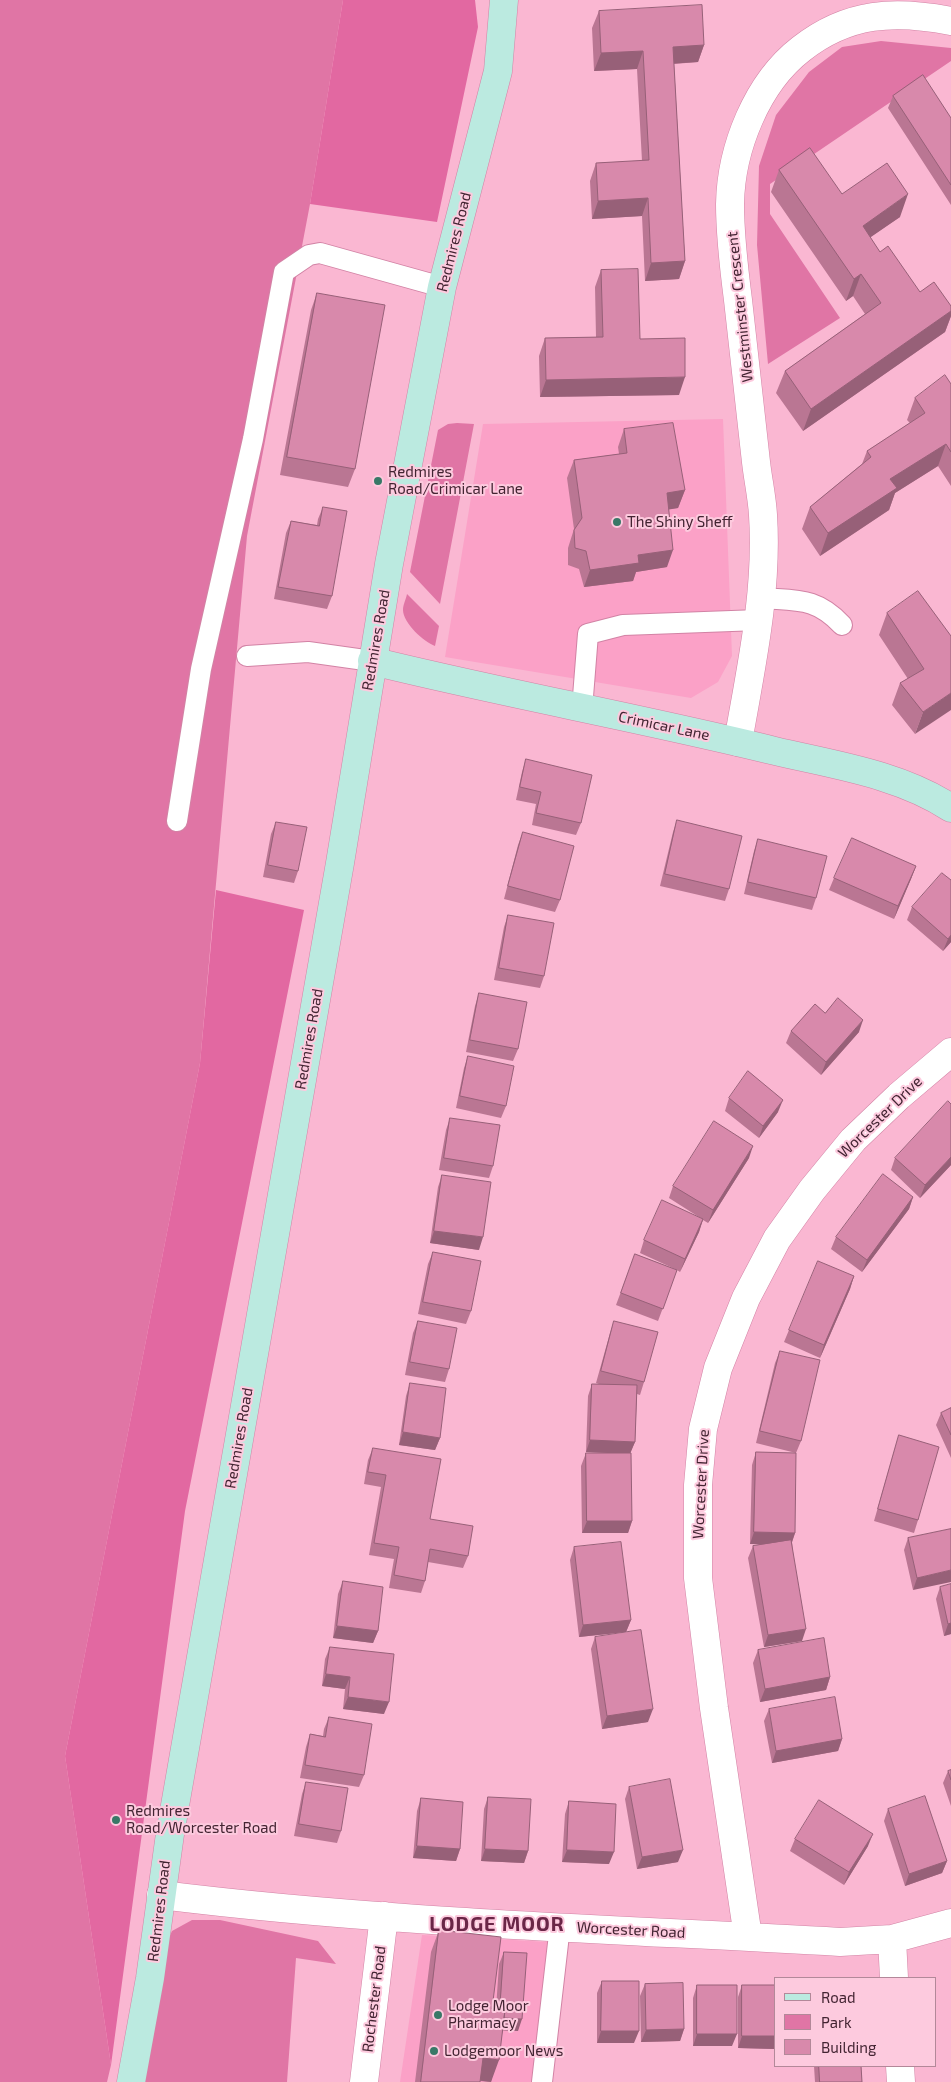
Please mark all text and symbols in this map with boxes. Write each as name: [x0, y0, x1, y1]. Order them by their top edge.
street label: Redmires Road: [433, 190, 475, 294]
street label: Westminster Crescent: [723, 231, 757, 383]
place label: Redmires Road/Crimicar Lane: [388, 463, 523, 498]
marker: Redmires Road/Crimicar Lane: [372, 475, 384, 487]
place label: The Shiny Sheff: [627, 513, 733, 531]
marker: The Shiny Sheff: [611, 516, 623, 528]
street label: Redmires Road: [358, 588, 394, 692]
street label: Crimicar Lane: [617, 708, 711, 744]
street label: Redmires Road: [291, 987, 327, 1091]
street label: Worcester Drive: [834, 1072, 926, 1162]
street label: Redmires Road: [221, 1386, 257, 1490]
street label: Worcester Drive: [689, 1429, 713, 1539]
place label: Redmires Road/Worcester Road: [126, 1802, 277, 1837]
marker: Redmires Road/Worcester Road: [110, 1814, 122, 1826]
street label: Redmires Road: [144, 1859, 174, 1963]
district label: LODGE MOOR: [428, 1912, 566, 1936]
street label: Worcester Road: [576, 1918, 686, 1942]
street label: Rochester Road: [359, 1945, 389, 2053]
legend: [774, 1977, 936, 2067]
text: Road: [821, 1988, 856, 2006]
place label: Lodge Moor Pharmacy: [448, 1997, 529, 2032]
marker: Lodge Moor Pharmacy: [432, 2009, 444, 2021]
text: Park: [821, 2013, 852, 2031]
text: Building: [821, 2038, 876, 2056]
place label: Lodgemoor News: [444, 2042, 563, 2060]
marker: Lodgemoor News: [428, 2045, 440, 2057]

